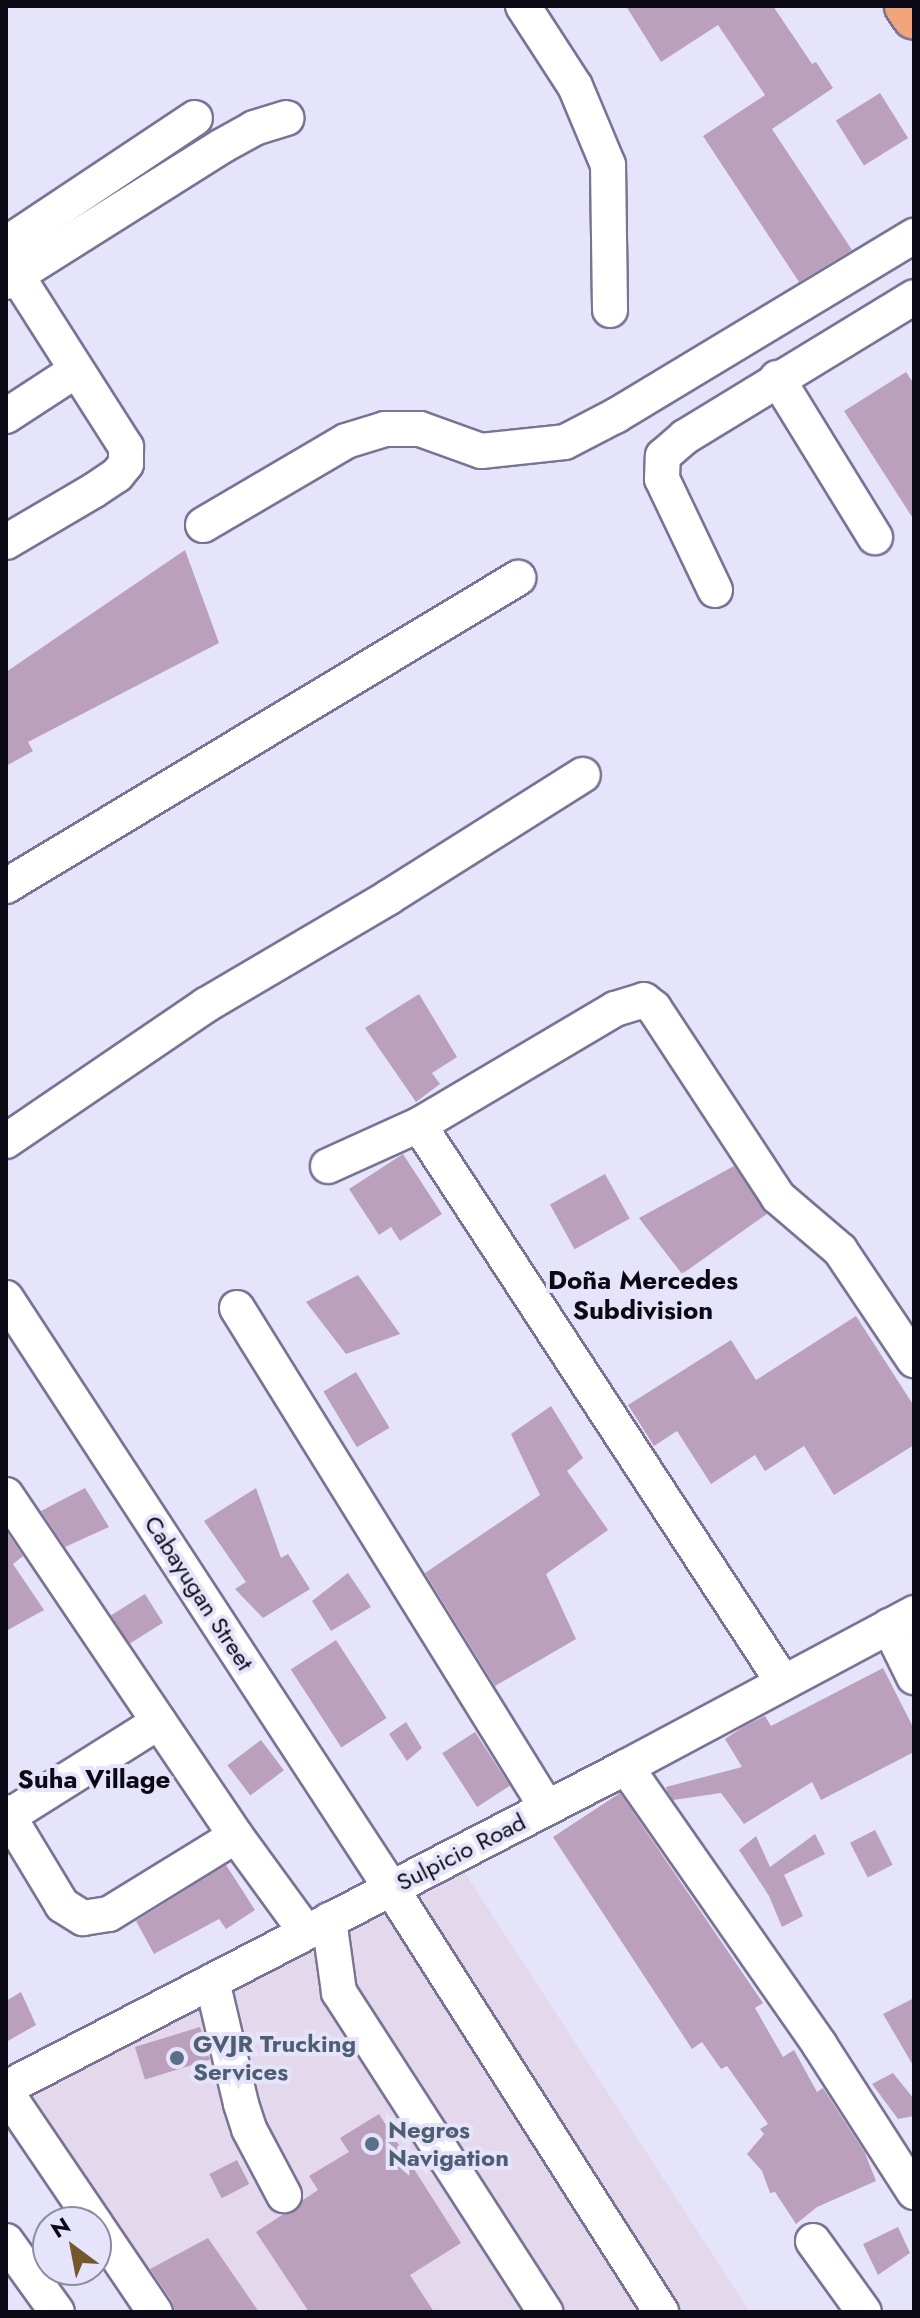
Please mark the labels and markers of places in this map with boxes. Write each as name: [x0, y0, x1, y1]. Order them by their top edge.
place label: GVJR Trucking Services: [193, 2030, 356, 2086]
marker: GVJR Trucking Services: [168, 2049, 186, 2067]
place label: Negros Navigation: [388, 2116, 509, 2172]
marker: Negros Navigation: [363, 2135, 381, 2153]

